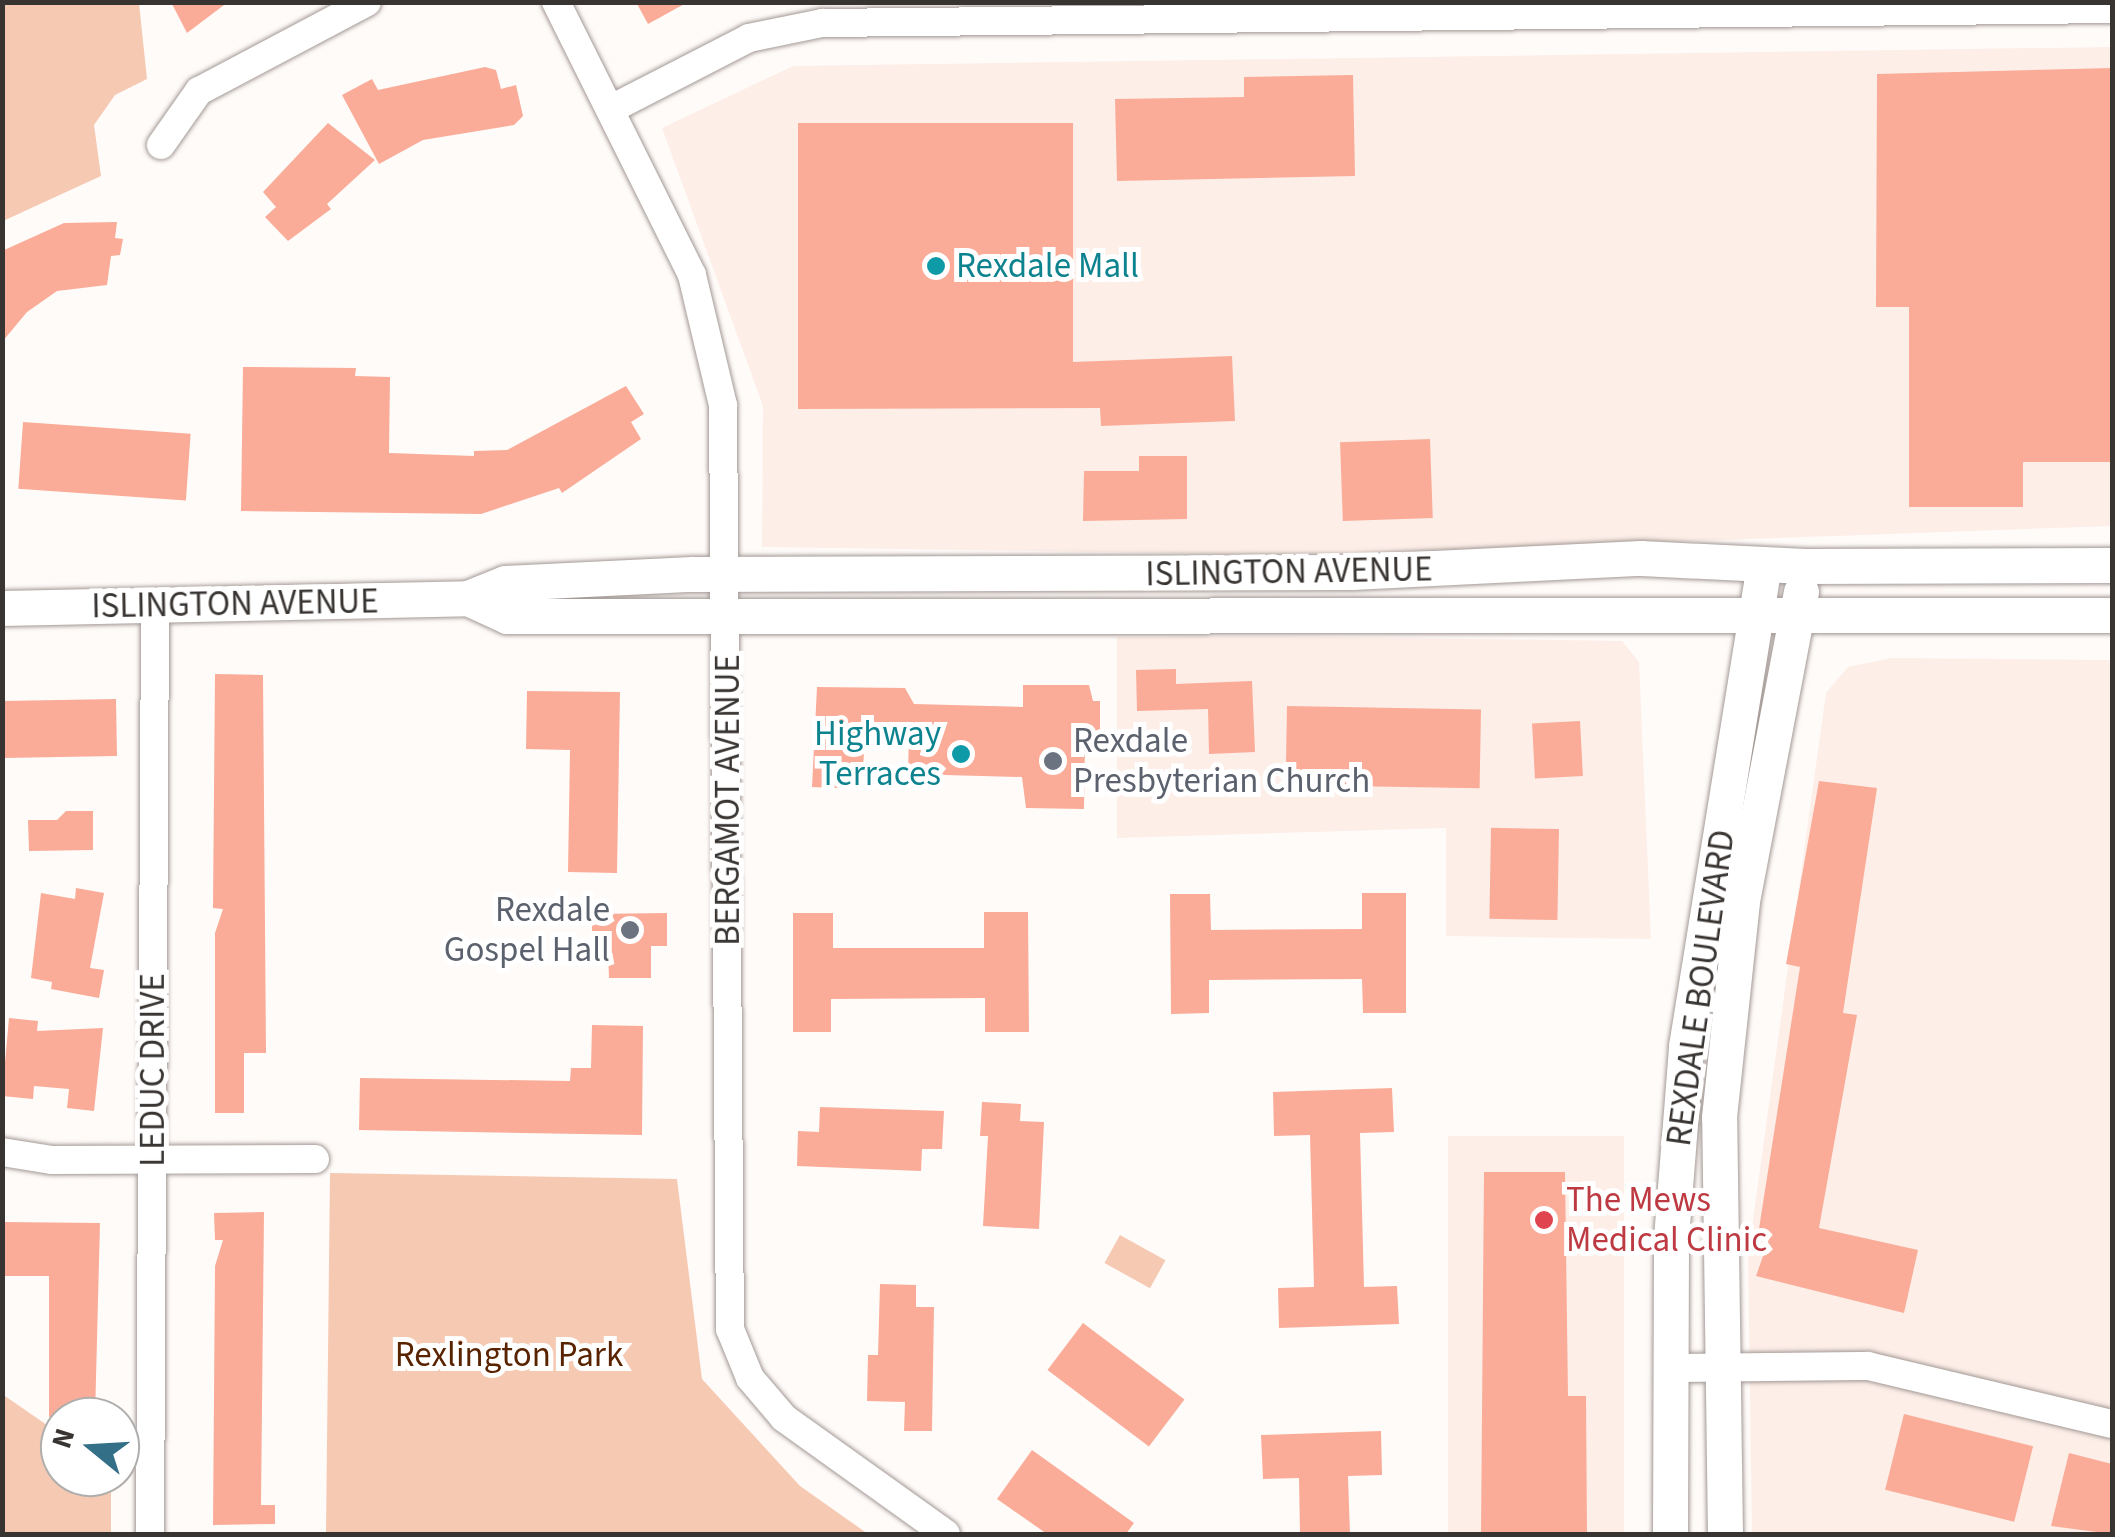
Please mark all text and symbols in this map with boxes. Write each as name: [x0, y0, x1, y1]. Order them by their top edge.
place label: Rexdale Mall: [956, 245, 1139, 287]
marker: Rexdale Mall: [925, 255, 947, 277]
street label: ISLINGTON AVENUE: [1145, 548, 1433, 596]
street label: ISLINGTON AVENUE: [91, 580, 379, 628]
street label: BERGAMOT AVENUE: [707, 654, 749, 946]
place label: Highway Terraces: [814, 713, 941, 795]
place label: Rexdale Presbyterian Church: [1073, 720, 1370, 802]
marker: Highway Terraces: [950, 743, 972, 765]
marker: Rexdale Presbyterian Church: [1042, 750, 1064, 772]
street label: REXDALE BOULEVARD: [1658, 827, 1744, 1149]
place label: Rexdale Gospel Hall: [444, 889, 610, 971]
marker: Rexdale Gospel Hall: [619, 919, 641, 941]
street label: LEDUC DRIVE: [132, 973, 174, 1167]
place label: The Mews Medical Clinic: [1566, 1179, 1767, 1261]
marker: The Mews Medical Clinic: [1531, 1207, 1557, 1233]
park label: Rexlington Park: [395, 1334, 623, 1376]
north arrow: [40, 1397, 140, 1497]
text: N: [41, 1423, 85, 1453]

